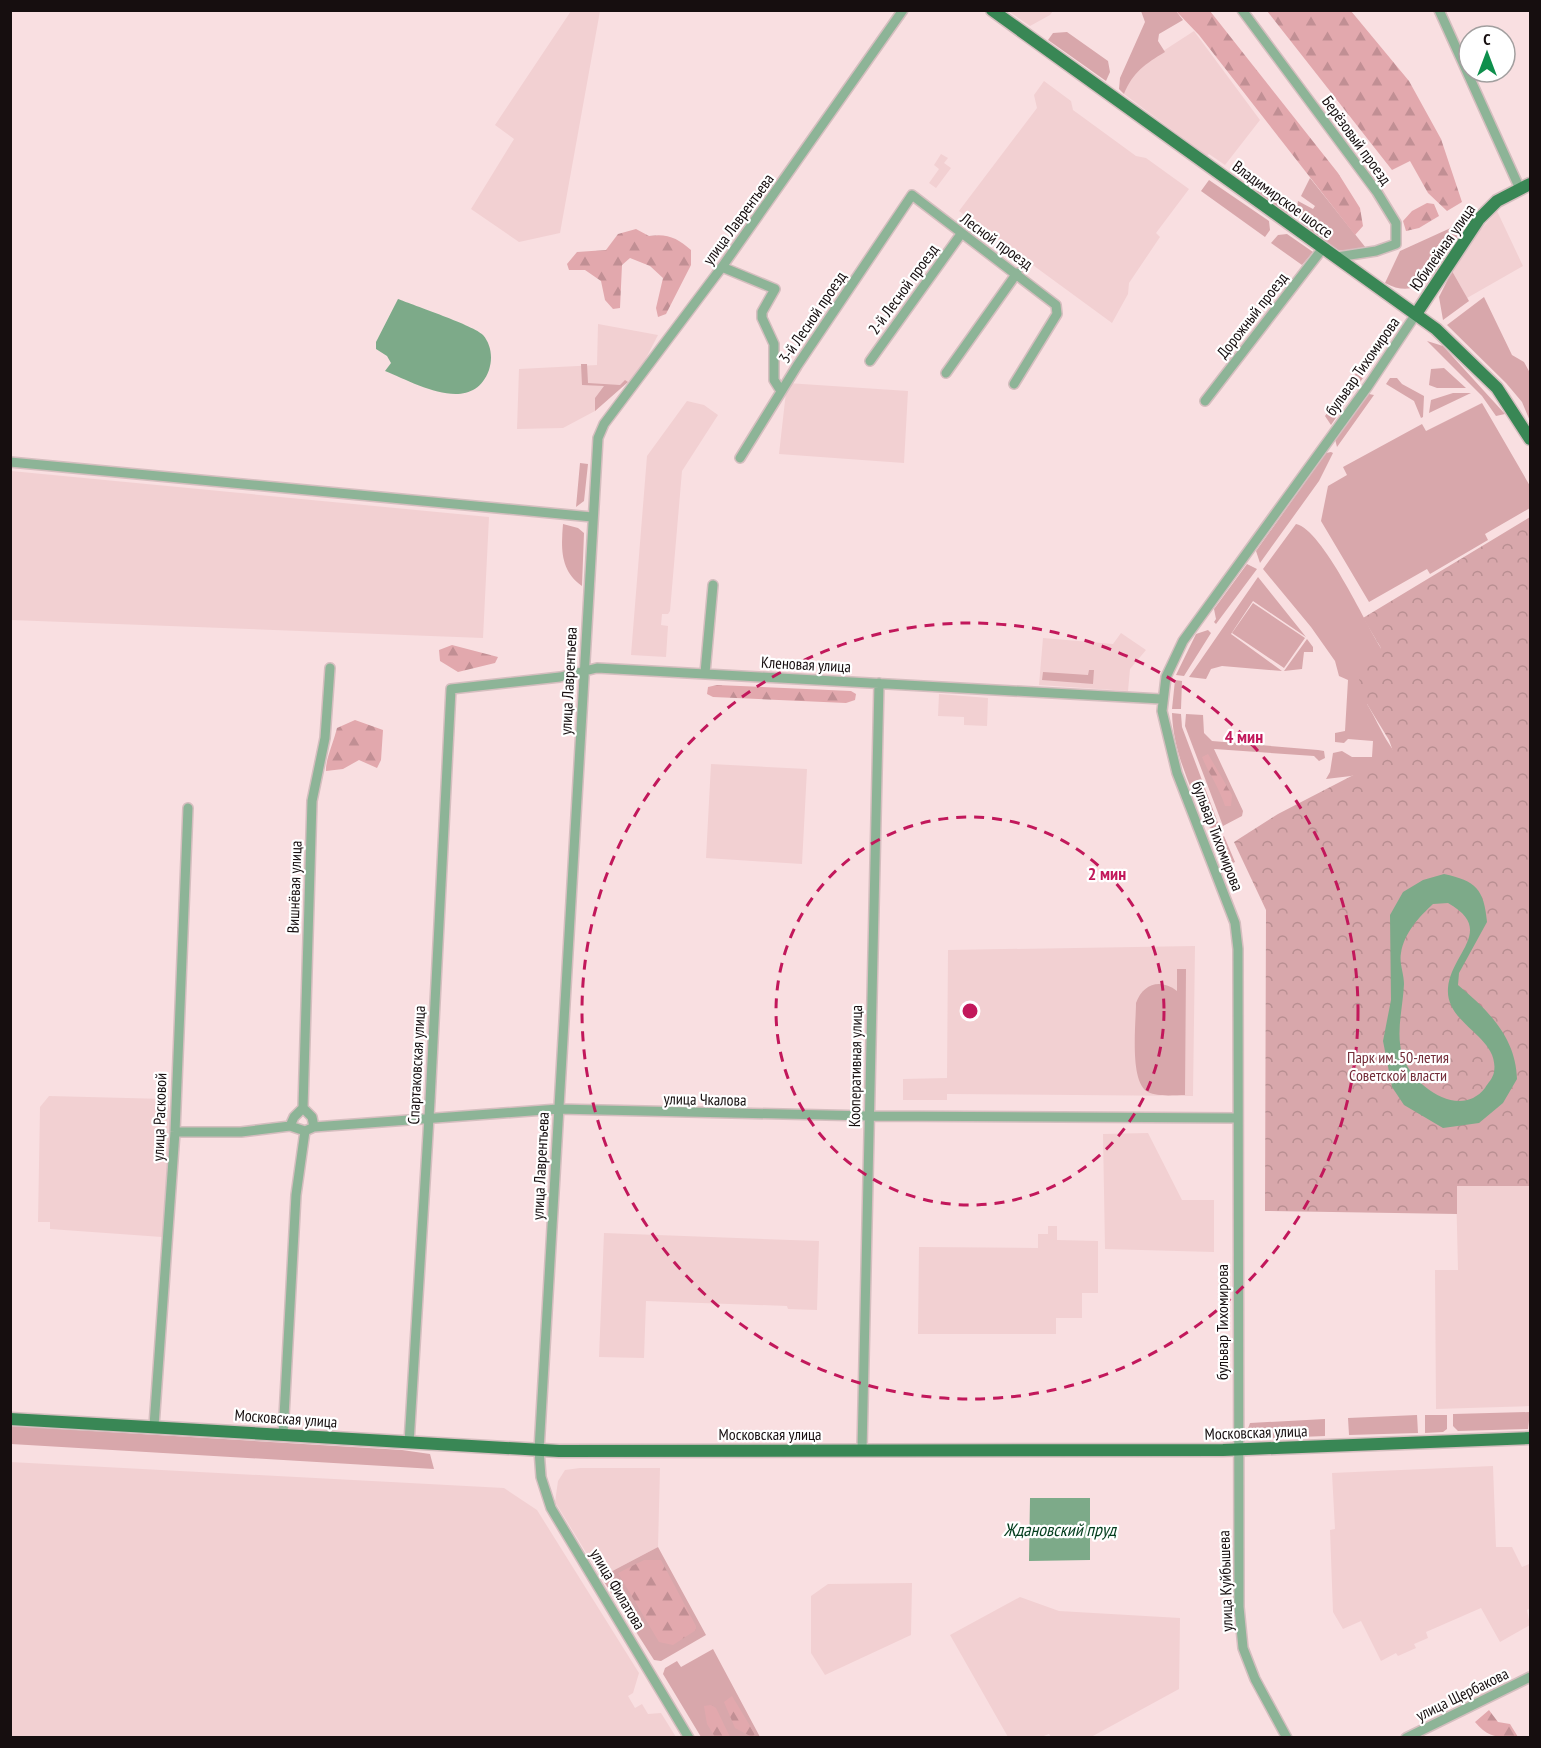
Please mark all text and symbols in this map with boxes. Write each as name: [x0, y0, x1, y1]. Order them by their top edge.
north arrow: [1457, 24, 1517, 84]
text: С: [1483, 29, 1491, 49]
street label: Берёзовый проезд: [1318, 92, 1396, 188]
street label: Владимирское шоссе: [1229, 156, 1337, 242]
street label: улица Лаврентьева: [698, 169, 778, 269]
street label: Юбилейная улица: [1405, 200, 1479, 294]
street label: Лесной проезд: [956, 207, 1037, 274]
street label: 2-й Лесной проезд: [864, 240, 942, 338]
street label: 3-й Лесной проезд: [774, 267, 850, 367]
street label: Дорожный проезд: [1212, 268, 1292, 362]
street label: бульвар Тихомирова: [1321, 313, 1403, 419]
street label: улица Лаврентьева: [555, 627, 581, 735]
street label: Кленовая улица: [761, 652, 851, 676]
text: 4 мин: [1225, 725, 1263, 748]
street label: бульвар Тихомирова: [1188, 778, 1248, 894]
street label: Вишнёвая улица: [282, 840, 306, 934]
text: 2 мин: [1088, 862, 1126, 885]
centre of rings: [960, 1001, 980, 1021]
street label: Спартаковская улица: [403, 1005, 429, 1125]
street label: Кооперативная улица: [844, 1005, 866, 1127]
park label: Парк им. 50-летия Советской власти: [1347, 1047, 1449, 1085]
street label: улица Расковой: [147, 1072, 171, 1162]
street label: улица Чкалова: [663, 1088, 747, 1110]
street label: улица Лаврентьева: [527, 1112, 553, 1220]
street label: бульвар Тихомирова: [1212, 1264, 1232, 1380]
street label: Московская улица: [234, 1404, 338, 1432]
street label: Московская улица: [1204, 1420, 1308, 1444]
street label: Московская улица: [719, 1424, 821, 1444]
water label: Ждановский пруд: [1003, 1518, 1117, 1541]
street label: улица Куйбышева: [1213, 1530, 1237, 1632]
street label: улица Филатова: [586, 1545, 650, 1633]
street label: улица Щербакова: [1412, 1663, 1512, 1725]

